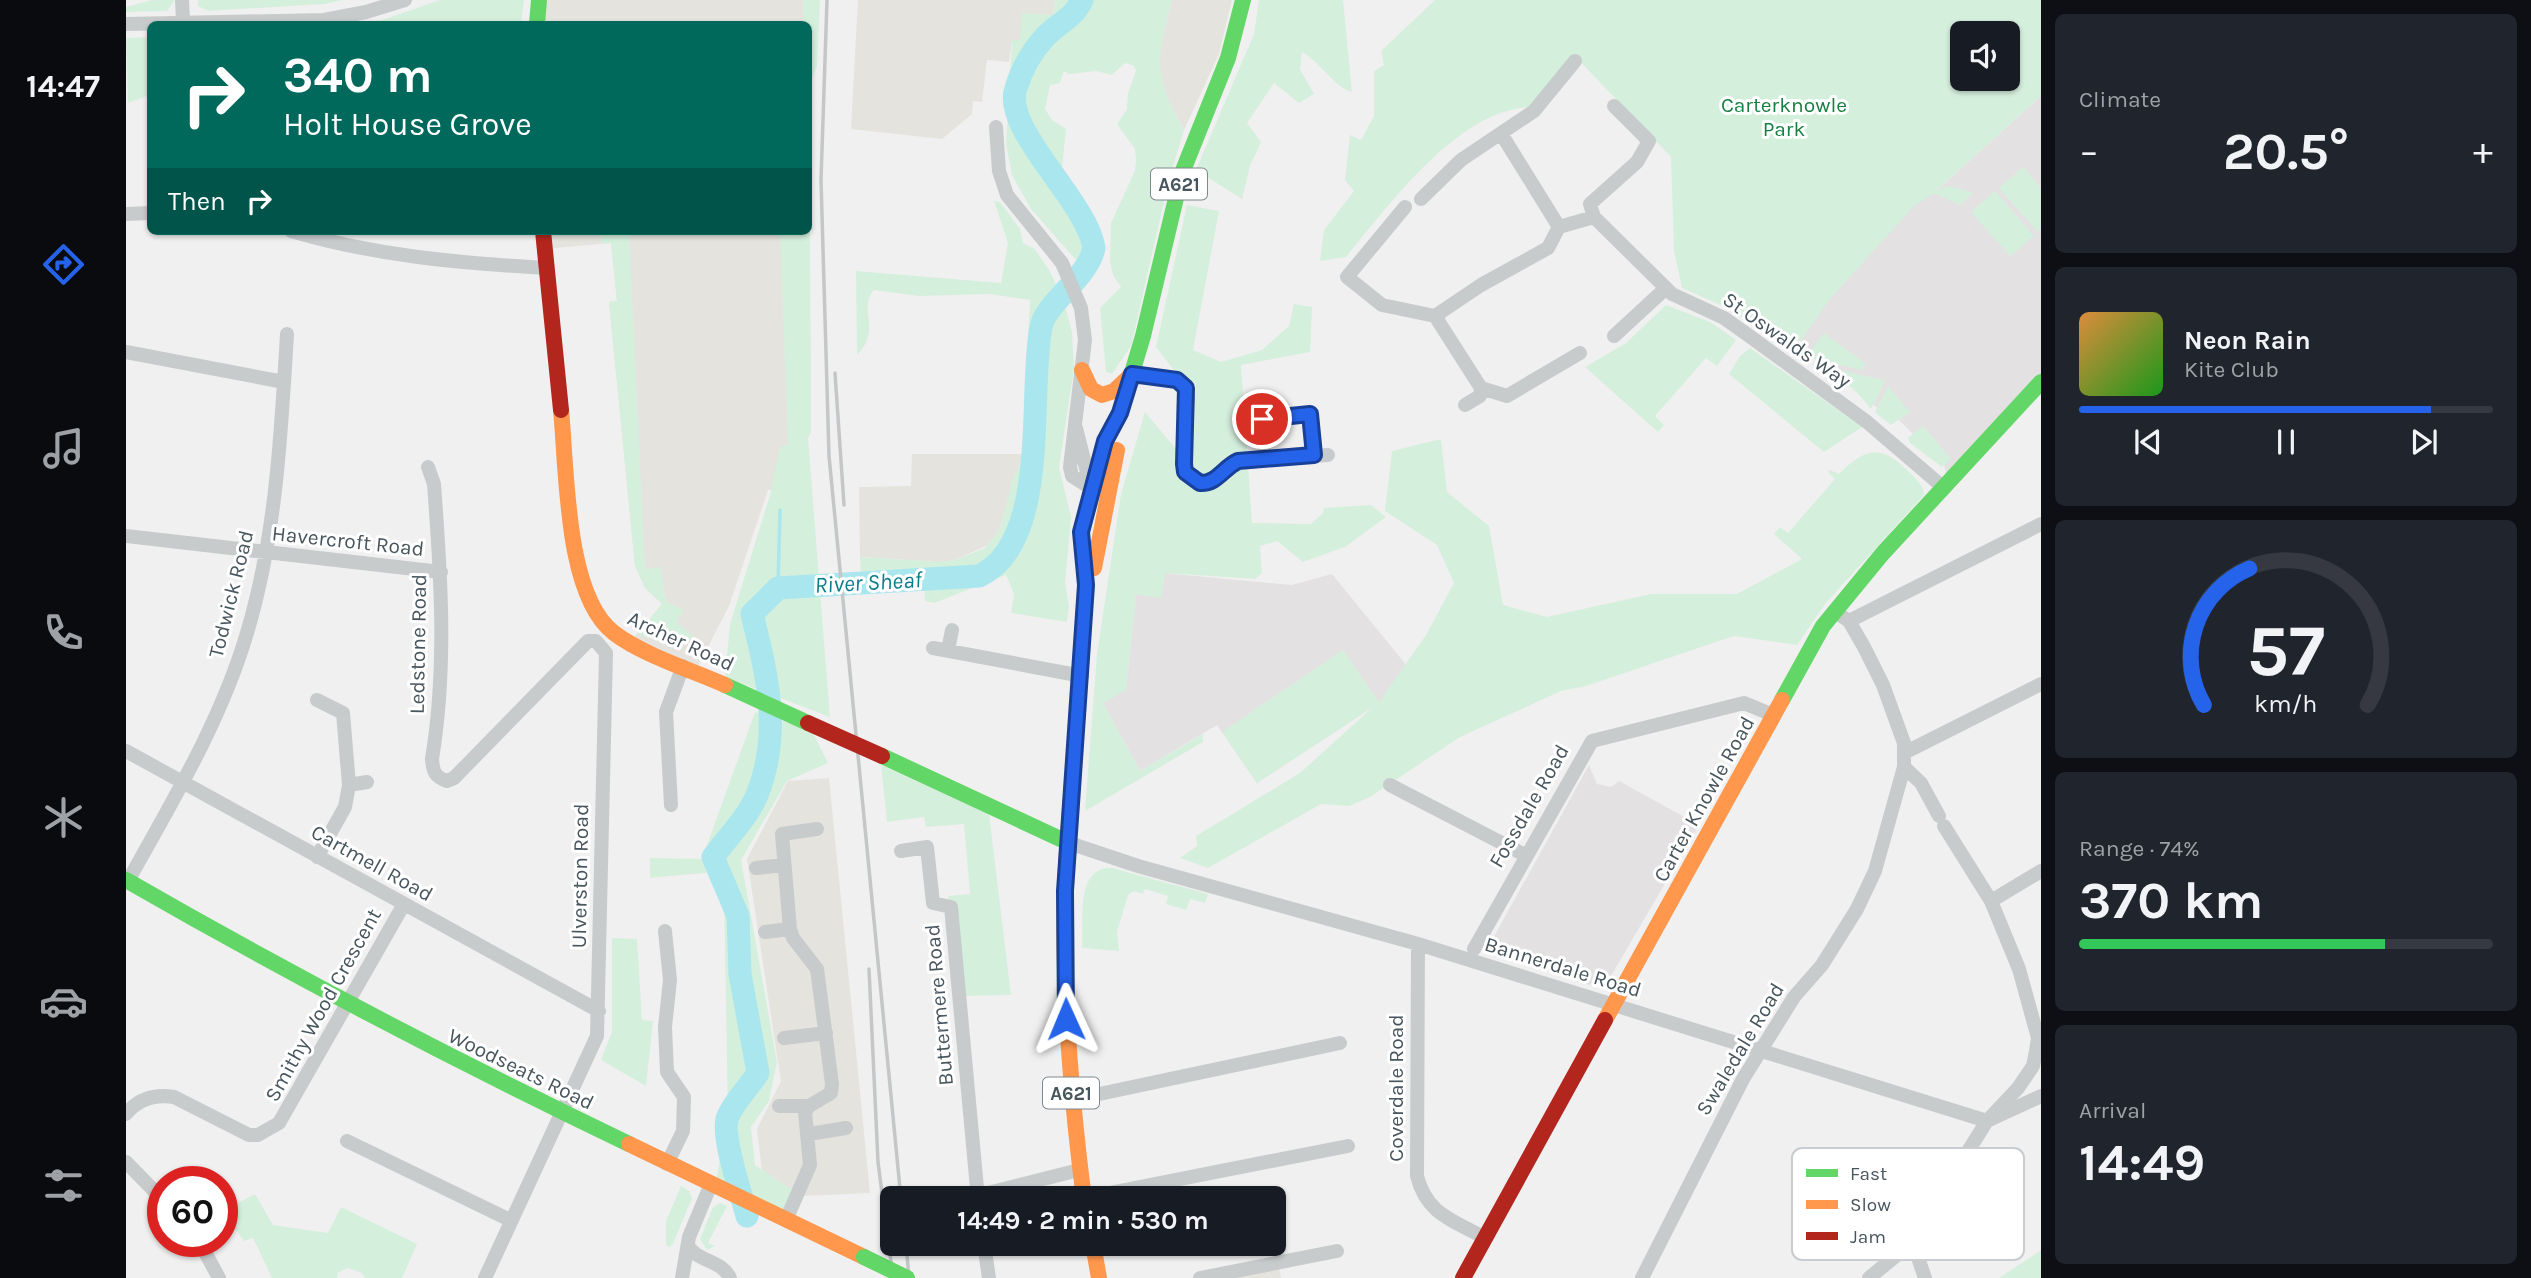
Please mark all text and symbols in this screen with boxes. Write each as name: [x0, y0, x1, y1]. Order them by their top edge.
map controls: [1950, 21, 2020, 91]
button: sound: [1950, 21, 2020, 91]
text: 340 m: [283, 47, 433, 104]
icon: right: [168, 49, 259, 140]
text: 14:47: [26, 68, 100, 105]
text: Climate: [2079, 86, 2161, 113]
park label: Carterknowle Park: [1721, 93, 1847, 141]
text: Holt House Grove: [283, 106, 532, 143]
text: 20.5°: [2223, 121, 2349, 182]
text: −: [2079, 129, 2099, 174]
text: +: [2473, 129, 2493, 174]
road number: A621: [1151, 168, 1207, 200]
icon: right: [240, 182, 278, 220]
text: Then: [168, 186, 226, 217]
icon: directions: [39, 240, 88, 289]
street label: St Oswalds Way: [1718, 287, 1856, 393]
text: Neon Rain: [2184, 325, 2311, 356]
text: Kite Club: [2184, 356, 2279, 383]
pin: [1232, 389, 1292, 449]
icon: arrive: [1243, 400, 1281, 438]
icon: previous: [2129, 423, 2167, 461]
icon: pause: [2267, 423, 2305, 461]
icon: next: [2405, 423, 2443, 461]
icon: music: [39, 424, 88, 473]
street label: Havercroft Road: [271, 521, 425, 561]
street label: Todwick Road: [204, 528, 258, 660]
water label: River Sheaf: [814, 566, 924, 599]
street label: Ledstone Road: [405, 574, 431, 714]
street label: Archer Road: [624, 606, 738, 676]
icon: phone: [39, 608, 88, 657]
text: 57: [2247, 608, 2325, 693]
text: km/h: [2254, 689, 2318, 718]
street label: Carter Knowle Road: [1649, 712, 1759, 886]
street label: Fossdale Road: [1484, 740, 1574, 872]
icon: climate: [39, 793, 88, 842]
street label: Ulverston Road: [567, 803, 593, 949]
street label: Cartmell Road: [307, 820, 437, 906]
text: Range · 74%: [2079, 835, 2200, 862]
text: 370 km: [2079, 870, 2263, 931]
street label: Smithy Wood Crescent: [260, 904, 386, 1106]
street label: Buttermere Road: [920, 923, 958, 1087]
street label: Bannerdale Road: [1482, 932, 1644, 1002]
icon: car: [39, 977, 88, 1026]
street label: Swaledale Road: [1691, 978, 1789, 1120]
position arrow: [1029, 982, 1103, 1056]
street label: Coverdale Road: [1384, 1014, 1408, 1162]
street label: Woodseats Road: [444, 1023, 598, 1115]
road number: A621: [1043, 1078, 1099, 1108]
text: Arrival: [2079, 1097, 2146, 1124]
text: 14:49: [2079, 1132, 2205, 1193]
legend: [1792, 1148, 2024, 1260]
icon: filters: [39, 1161, 88, 1210]
text: Fast: [1850, 1163, 1887, 1185]
speed limit sign: 60: [147, 1166, 238, 1257]
text: Slow: [1850, 1194, 1891, 1216]
text: 14:49 · 2 min · 530 m: [957, 1205, 1209, 1236]
text: Jam: [1850, 1226, 1886, 1248]

